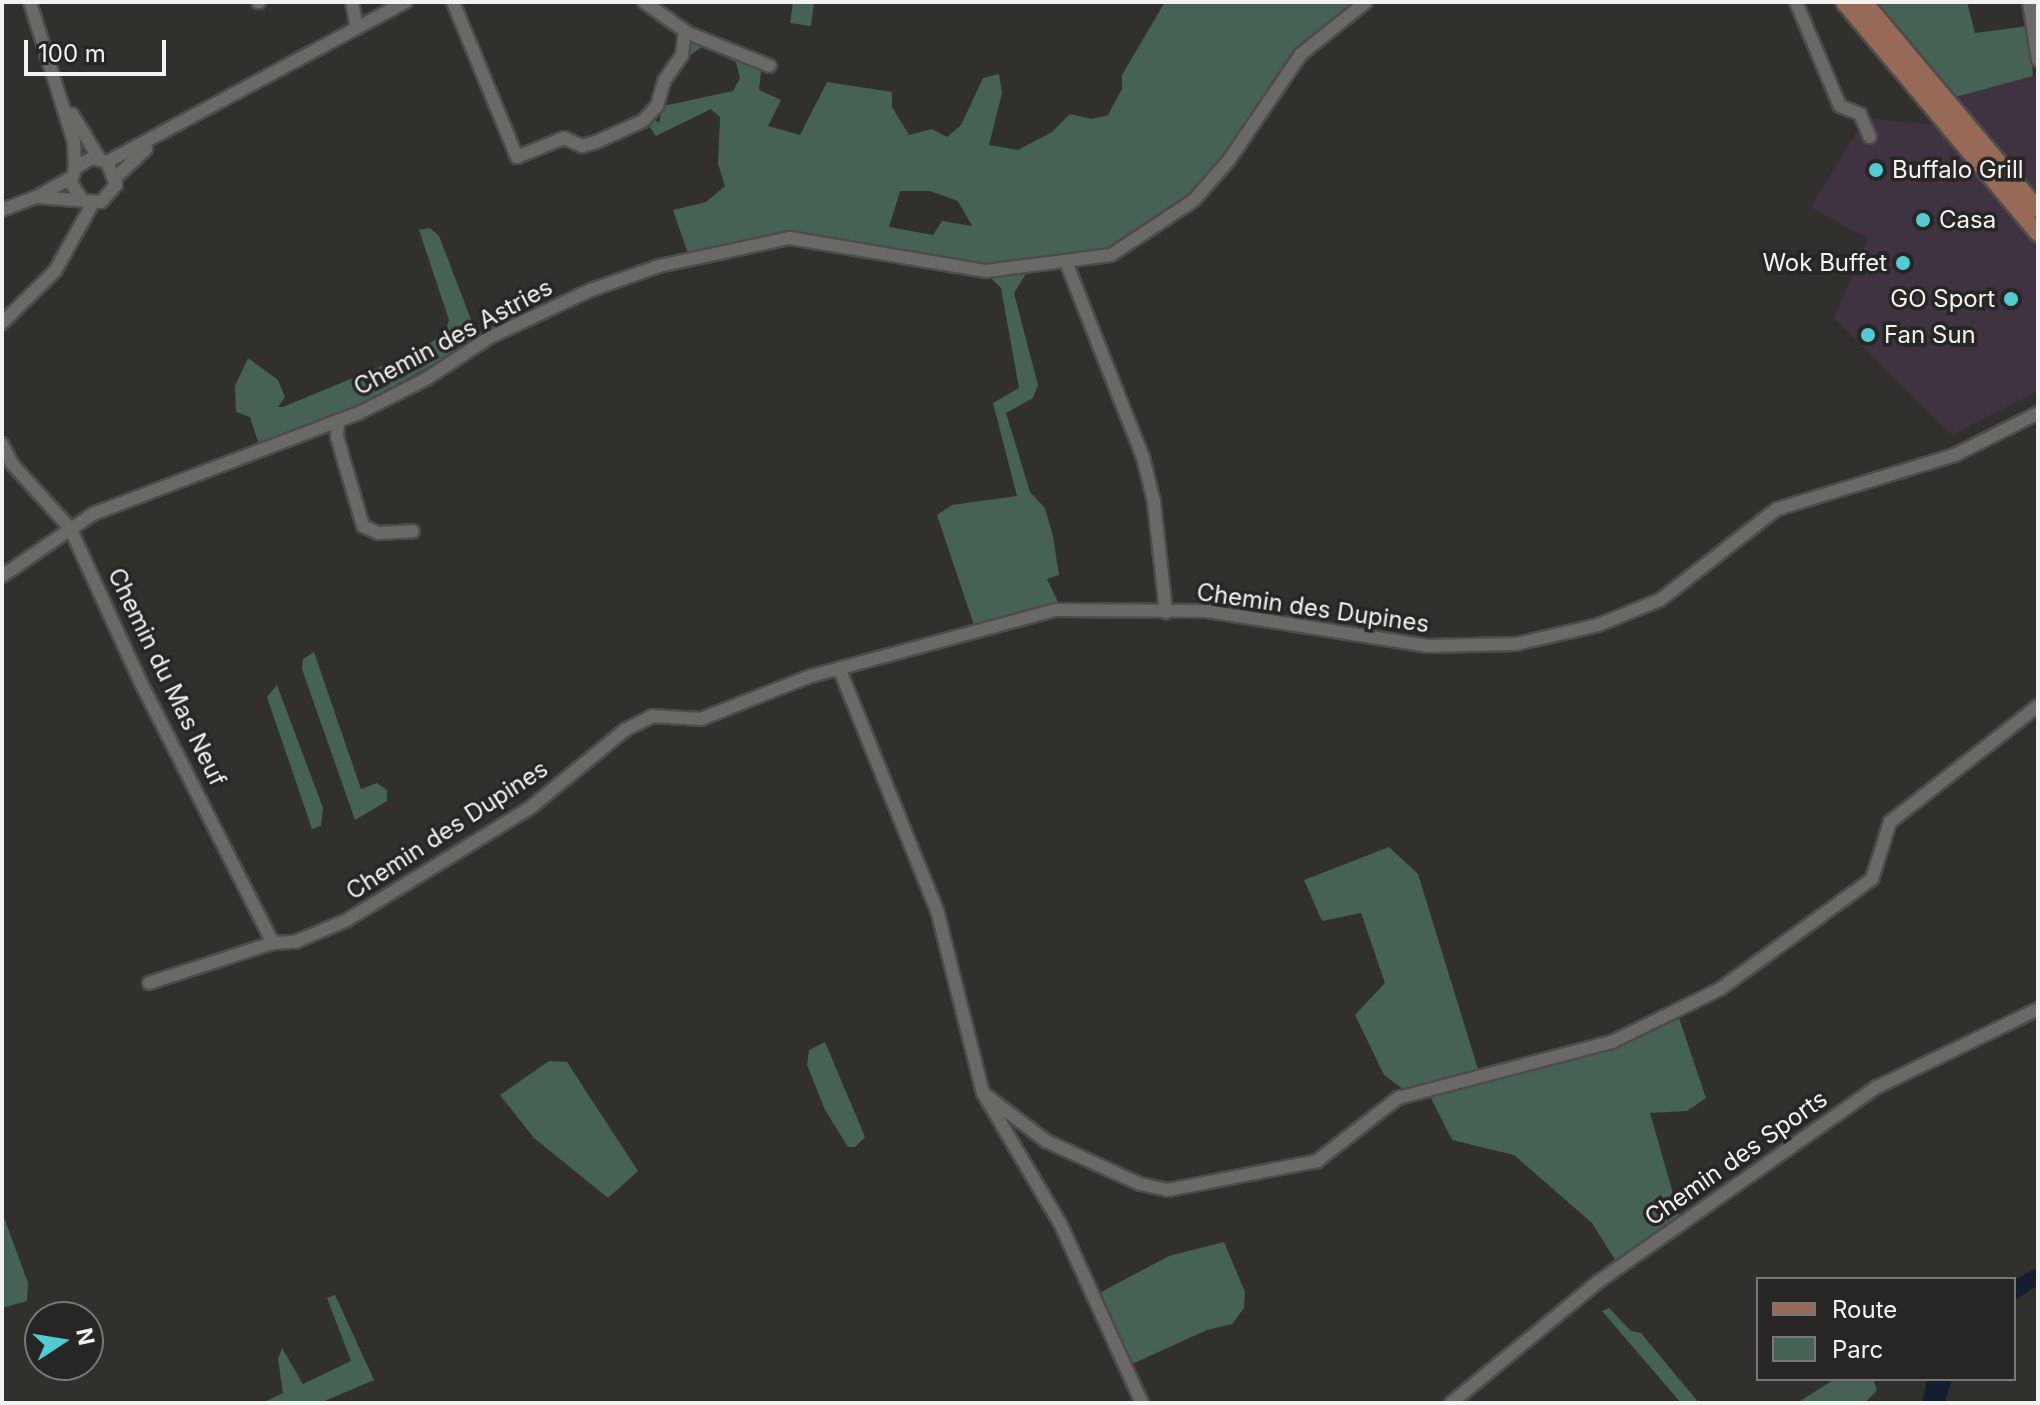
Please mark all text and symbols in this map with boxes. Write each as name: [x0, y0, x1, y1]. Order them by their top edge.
scale bar: [28, 24, 170, 74]
text: 100 m: [38, 39, 106, 68]
place label: Buffalo Grill: [1892, 156, 2024, 184]
marker: Buffalo Grill: [1867, 161, 1885, 179]
place label: Casa: [1939, 206, 1996, 234]
marker: Casa: [1914, 211, 1932, 229]
place label: Wok Buffet: [1762, 249, 1887, 277]
marker: Wok Buffet: [1894, 254, 1912, 272]
street label: Chemin des Astries: [349, 273, 557, 401]
place label: GO Sport: [1890, 285, 1995, 313]
marker: GO Sport: [2002, 290, 2020, 308]
place label: Fan Sun: [1884, 321, 1976, 349]
marker: Fan Sun: [1859, 326, 1877, 344]
street label: Chemin du Mas Neuf: [102, 563, 232, 791]
street label: Chemin des Dupines: [1195, 577, 1431, 639]
street label: Chemin des Dupines: [341, 754, 553, 906]
street label: Chemin des Sports: [1639, 1084, 1833, 1232]
legend: [1756, 1277, 2016, 1381]
text: Route: [1832, 1295, 1897, 1324]
north arrow: [24, 1301, 104, 1381]
text: N: [71, 1326, 100, 1347]
text: Parc: [1832, 1335, 1883, 1364]

